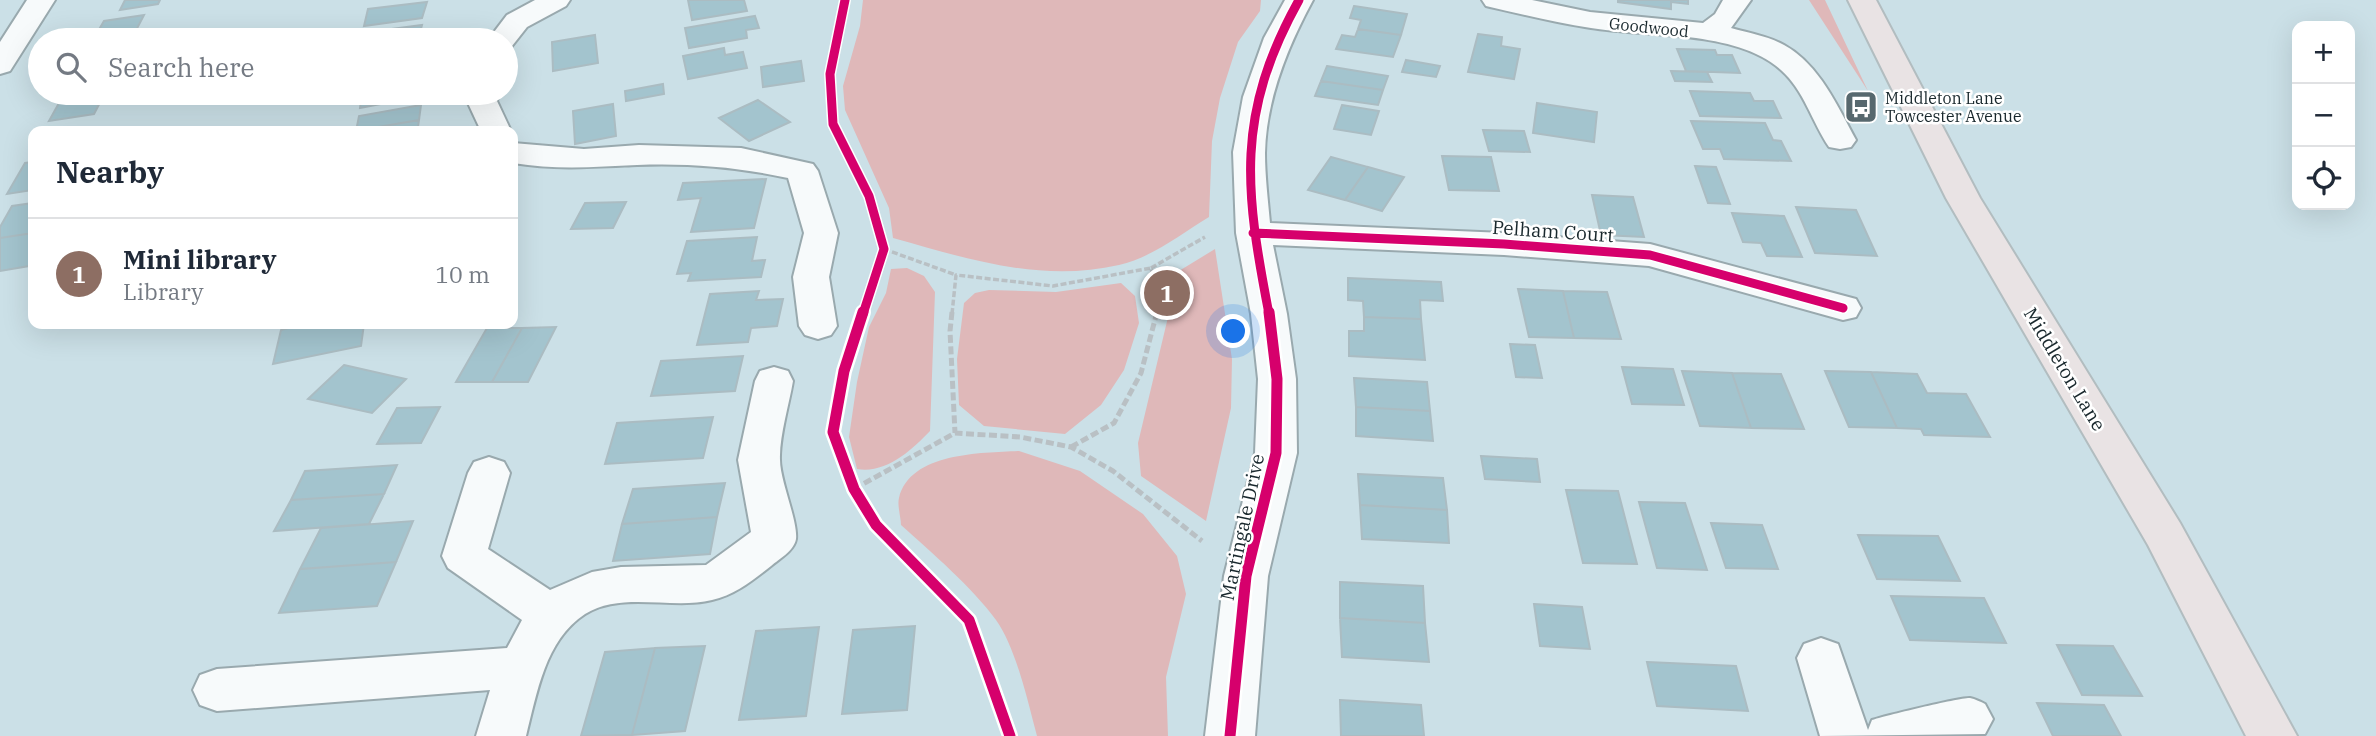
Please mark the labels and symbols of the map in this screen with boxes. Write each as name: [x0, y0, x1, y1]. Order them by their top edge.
street label: Goodwood: [1608, 13, 1690, 41]
bus stop icon: Middleton Lane Towcester Avenue: [1842, 88, 1880, 126]
place label: Middleton Lane Towcester Avenue: [1885, 88, 2022, 126]
street label: Pelham Court: [1491, 215, 1615, 247]
pin: 1: [1144, 267, 1190, 319]
street label: Middleton Lane: [2019, 303, 2111, 435]
your location: [1216, 314, 1250, 348]
street label: Martingale Drive: [1215, 451, 1269, 603]

